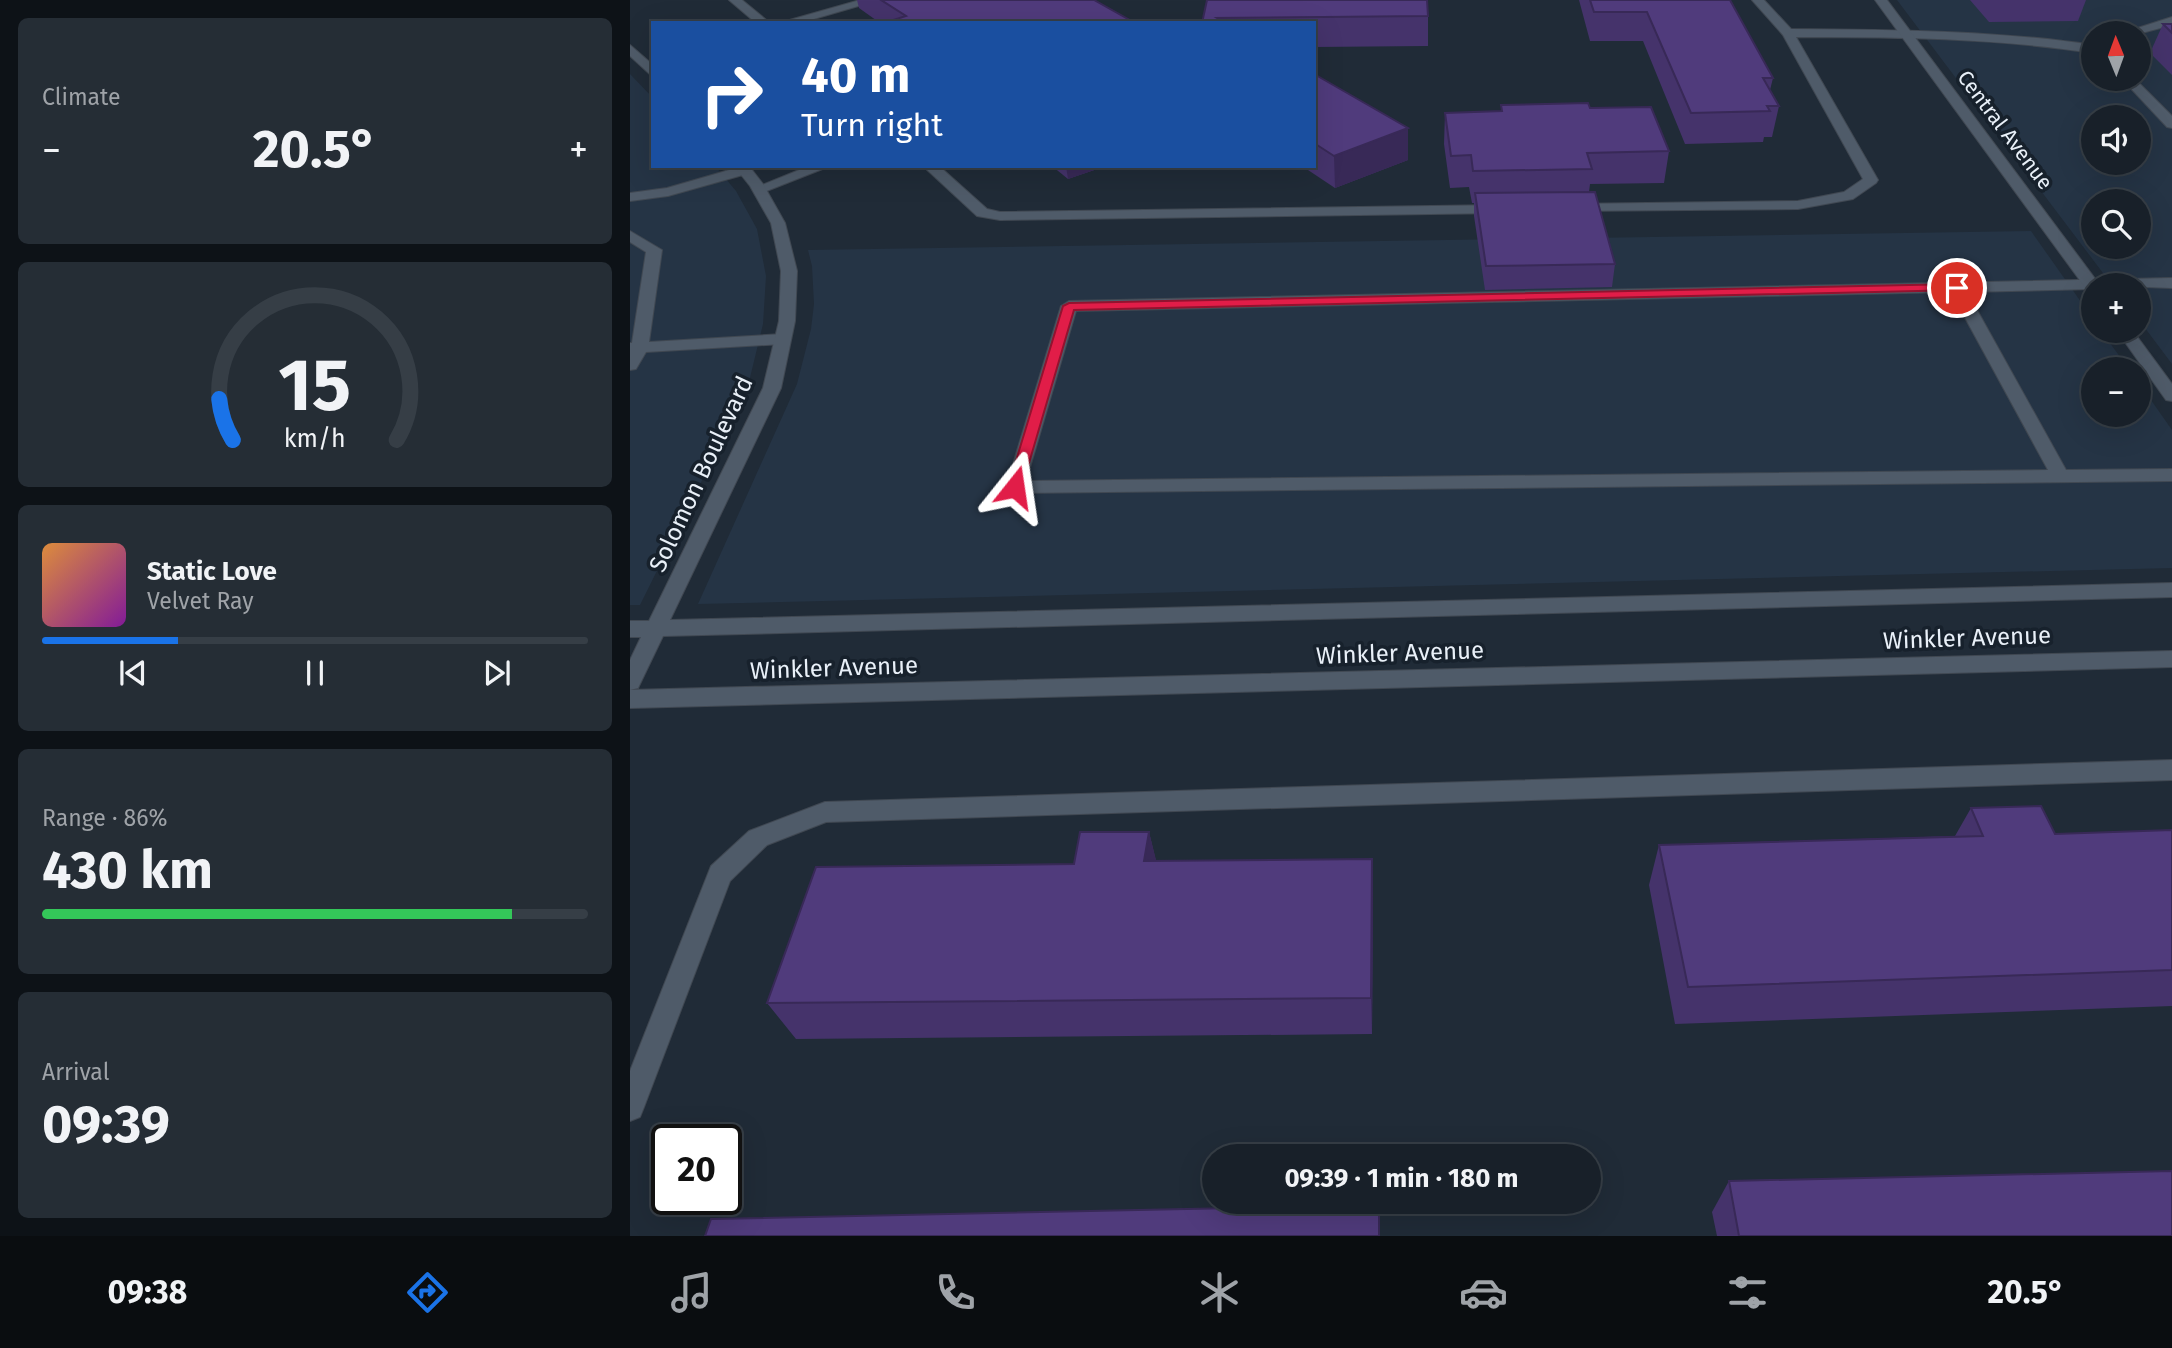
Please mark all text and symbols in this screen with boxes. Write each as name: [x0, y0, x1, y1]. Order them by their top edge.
north arrow: [2081, 21, 2151, 91]
map controls: [2081, 21, 2151, 427]
text: 40 m: [801, 46, 910, 105]
icon: right: [686, 49, 777, 140]
street label: Central Avenue: [1952, 65, 2058, 195]
text: Climate: [42, 83, 121, 111]
button: sound: [2081, 105, 2151, 175]
text: Turn right: [801, 106, 943, 144]
text: 20.5°: [253, 118, 377, 181]
text: −: [42, 127, 61, 173]
text: +: [569, 127, 588, 173]
button: search: [2081, 189, 2151, 259]
pin: [1927, 258, 1987, 318]
icon: arrive: [1938, 269, 1976, 307]
button: +: [2081, 273, 2151, 343]
text: 15: [279, 343, 351, 430]
button: −: [2081, 357, 2151, 427]
street label: Solomon Boulevard: [643, 372, 759, 576]
text: km/h: [284, 424, 346, 454]
position arrow: [978, 450, 1052, 524]
text: Static Love: [147, 556, 277, 587]
text: Velvet Ray: [147, 587, 254, 615]
street label: Winkler Avenue: [1882, 621, 2052, 655]
street label: Winkler Avenue: [1315, 636, 1485, 670]
street label: Winkler Avenue: [749, 651, 919, 685]
icon: previous: [114, 654, 152, 692]
icon: pause: [296, 654, 334, 692]
icon: next: [478, 654, 516, 692]
text: Range · 86%: [42, 804, 167, 832]
text: 430 km: [42, 839, 213, 902]
text: Arrival: [42, 1058, 109, 1086]
text: 09:39: [42, 1093, 170, 1156]
speed limit sign: 20: [651, 1124, 742, 1215]
text: 09:39 · 1 min · 180 m: [1284, 1163, 1519, 1194]
icon: directions: [403, 1268, 452, 1317]
icon: music: [667, 1268, 716, 1317]
icon: phone: [931, 1268, 980, 1317]
icon: climate: [1195, 1268, 1244, 1317]
icon: car: [1459, 1268, 1508, 1317]
icon: filters: [1723, 1268, 1772, 1317]
text: 09:38: [108, 1273, 187, 1311]
text: 20.5°: [1988, 1273, 2064, 1311]

